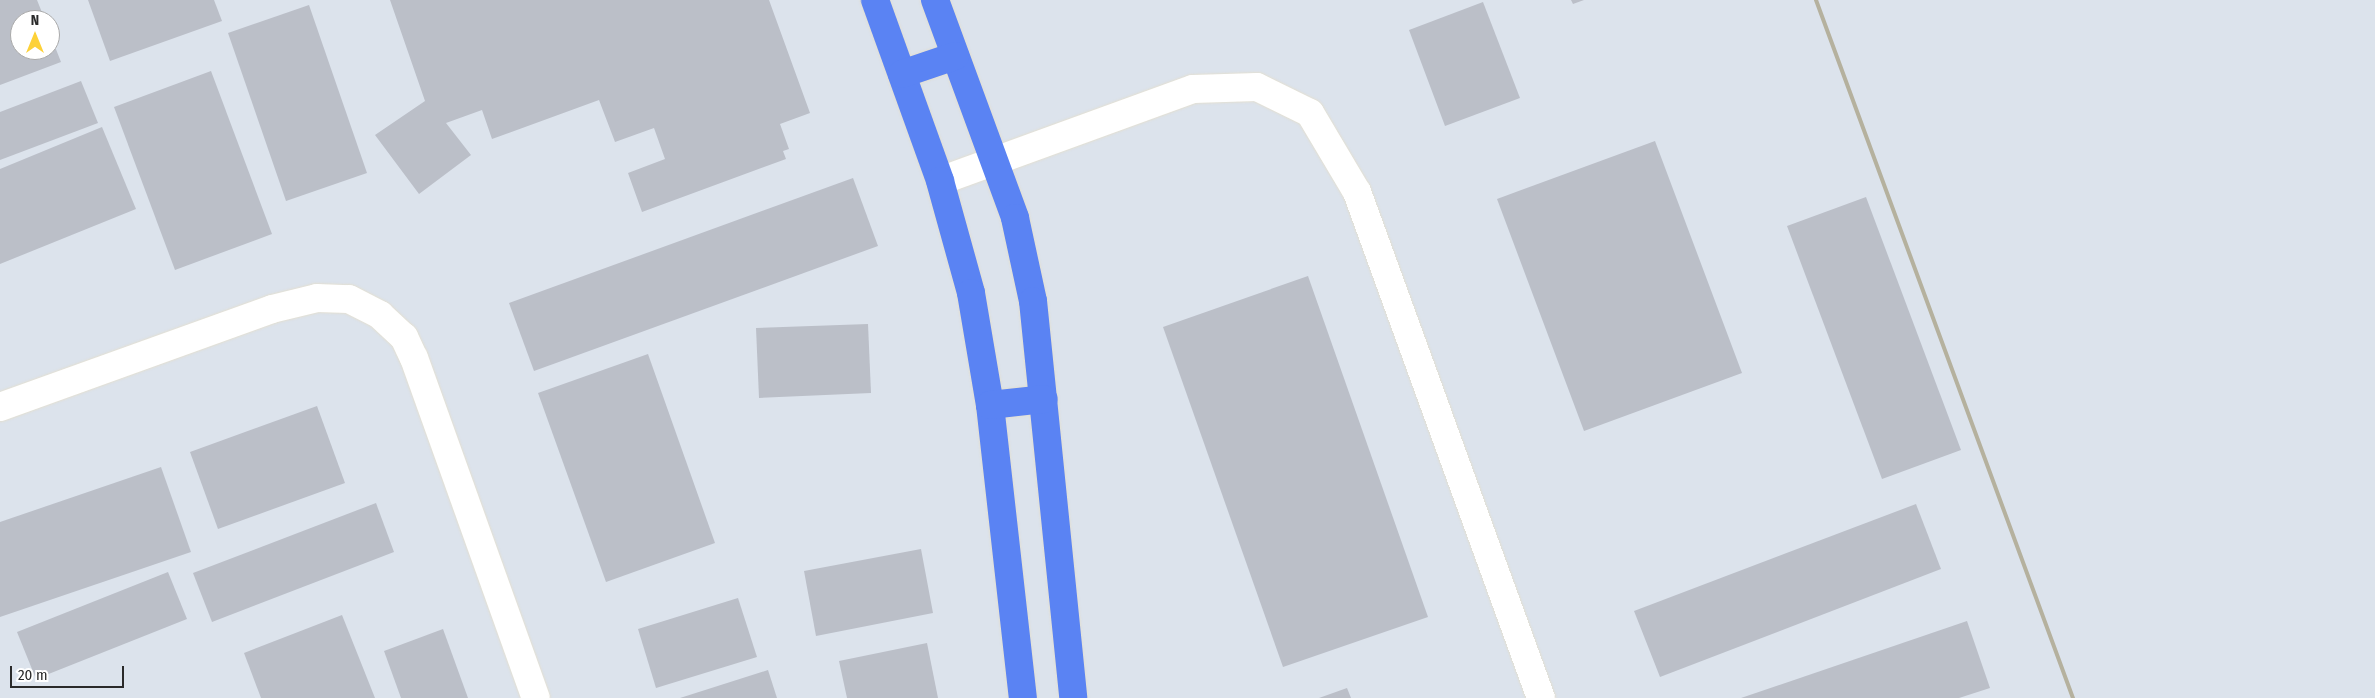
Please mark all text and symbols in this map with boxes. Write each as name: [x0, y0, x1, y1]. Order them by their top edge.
north arrow: [10, 10, 60, 60]
text: N: [31, 12, 39, 29]
scale bar: [12, 656, 126, 688]
text: 20 m: [18, 666, 48, 684]

